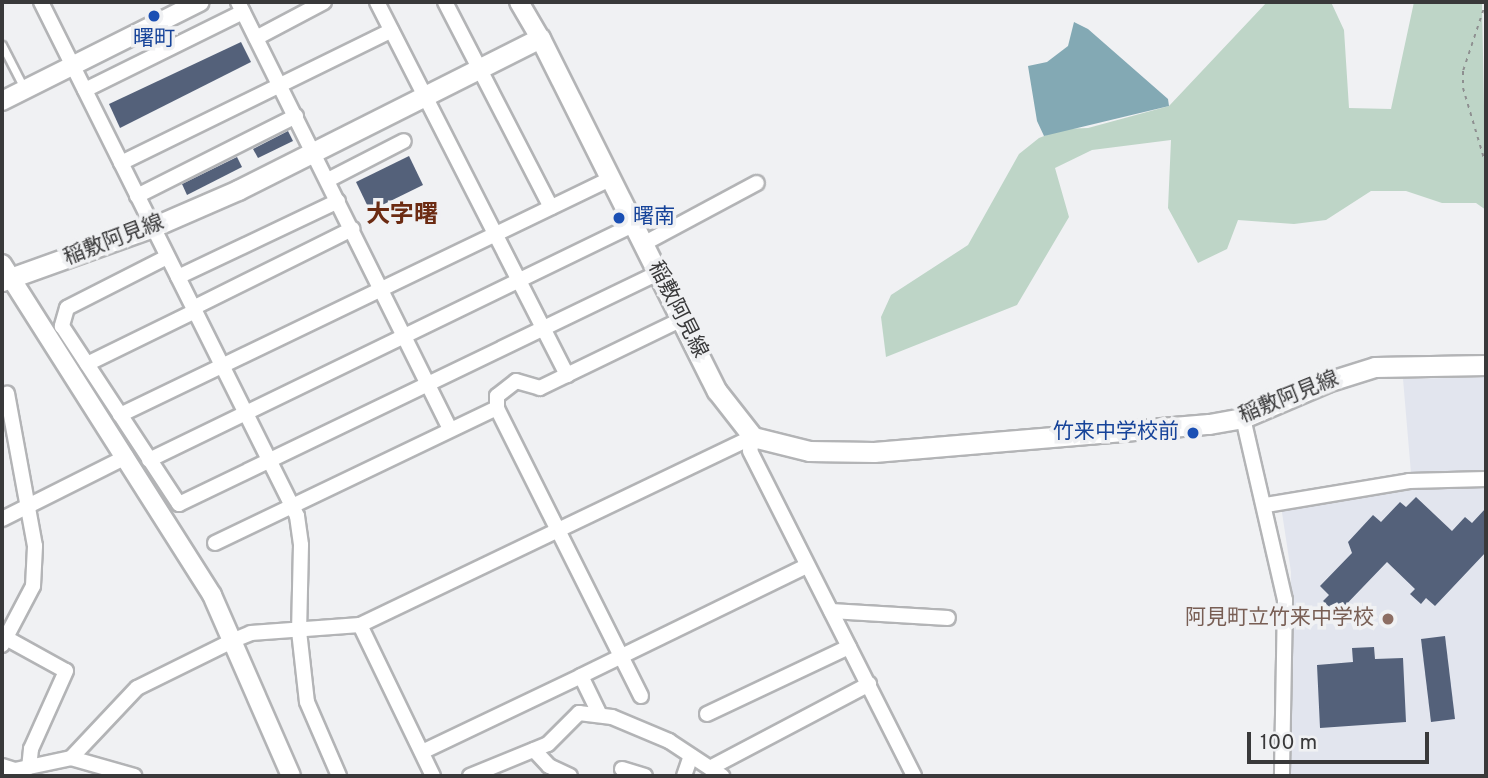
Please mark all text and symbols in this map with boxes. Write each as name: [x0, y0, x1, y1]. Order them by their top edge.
marker: 曙町: [146, 8, 162, 24]
place label: 曙町: [133, 27, 175, 53]
district label: 大字曙: [366, 203, 438, 231]
place label: 曙南: [633, 205, 675, 231]
street label: 稲敷阿見線: [60, 210, 168, 272]
marker: 曙南: [611, 210, 627, 226]
street label: 稲敷阿見線: [642, 258, 712, 362]
street label: 稲敷阿見線: [1236, 367, 1342, 429]
place label: 竹来中学校前: [1053, 420, 1179, 446]
marker: 竹来中学校前: [1185, 425, 1201, 441]
place label: 阿見町立竹来中学校: [1185, 606, 1374, 632]
marker: 阿見町立竹来中学校: [1380, 611, 1396, 627]
scale bar: [1250, 718, 1432, 762]
text: 100 m: [1260, 730, 1317, 757]

